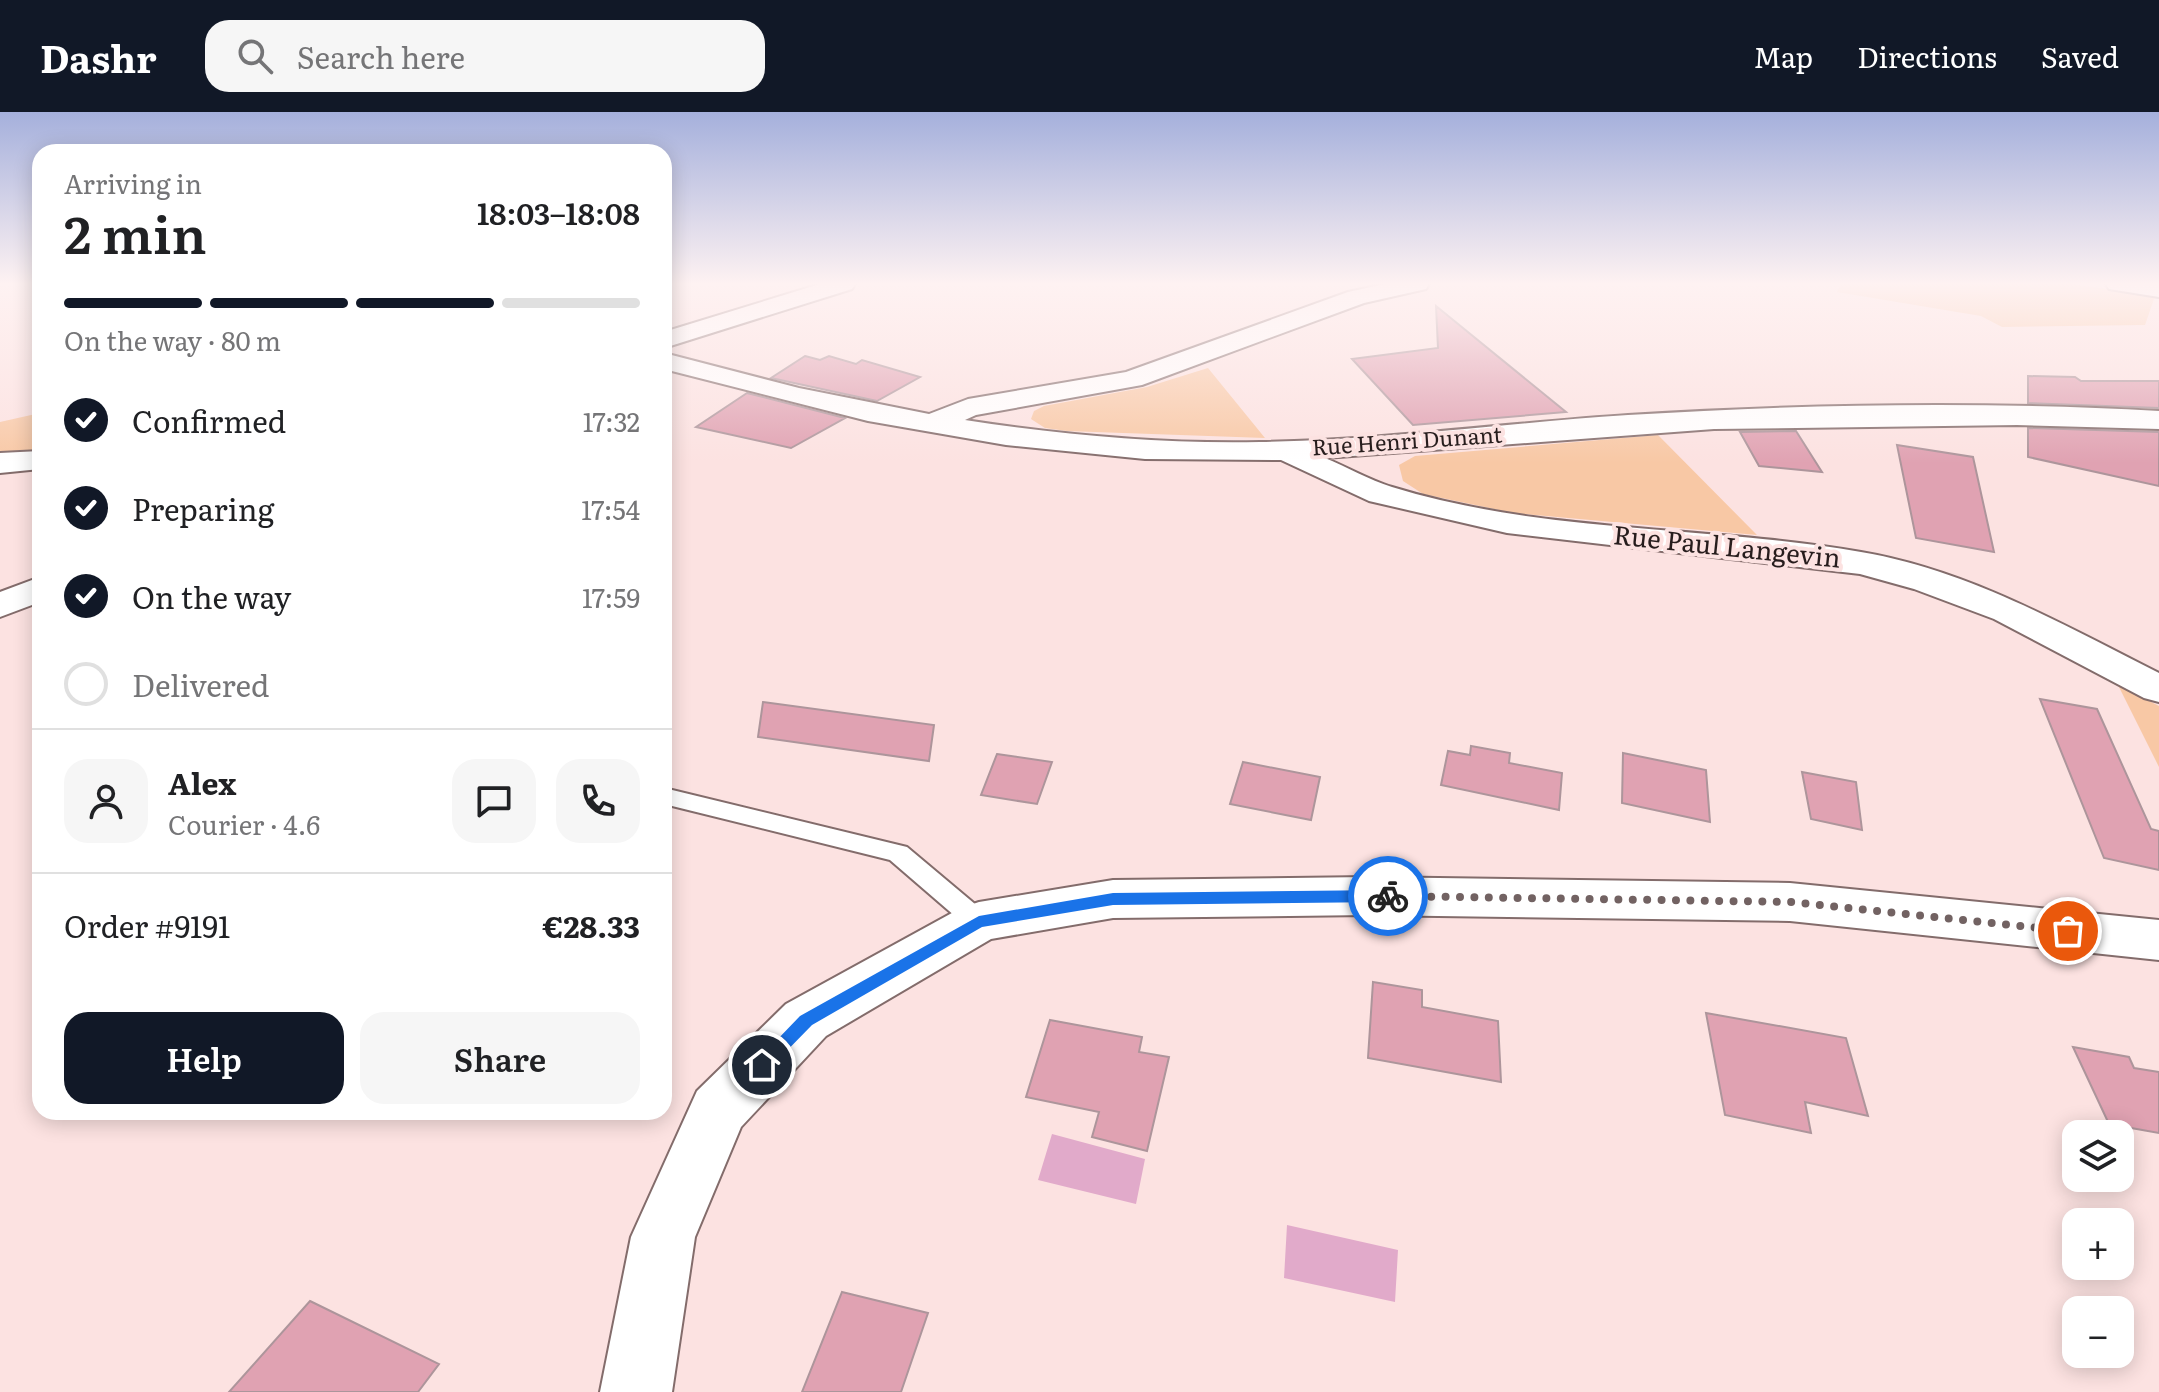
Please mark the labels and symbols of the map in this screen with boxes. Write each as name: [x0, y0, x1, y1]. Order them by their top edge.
street label: Rue Henri Dunant: [1311, 416, 1503, 463]
street label: Rue Paul Langevin: [1612, 513, 1843, 576]
courier: [1348, 856, 1428, 936]
pin: [2034, 897, 2102, 965]
pin: [728, 1031, 796, 1099]

